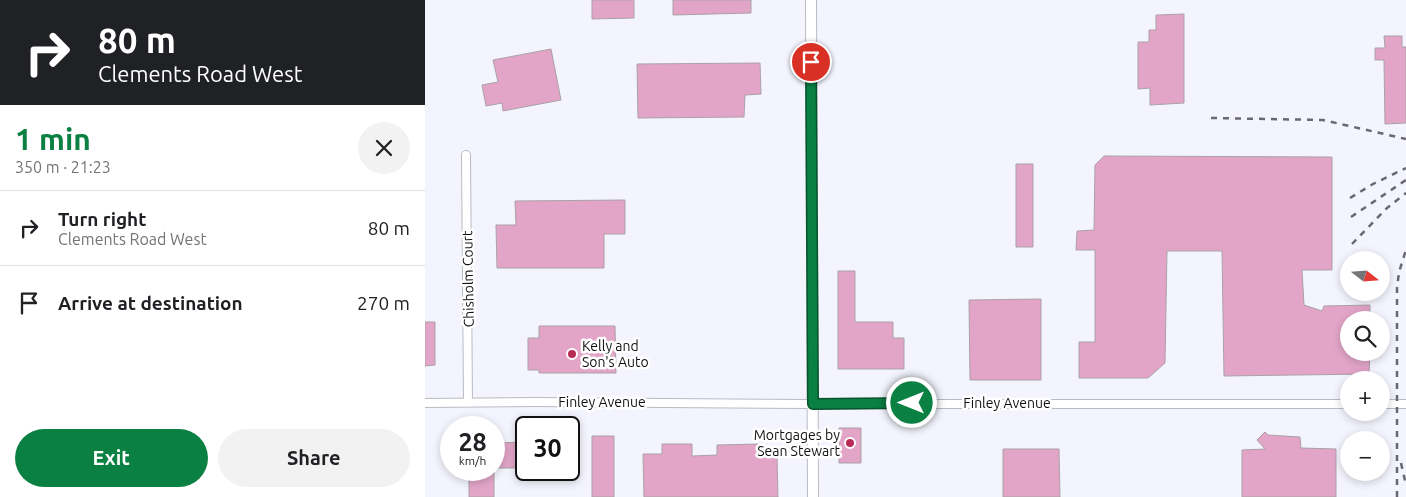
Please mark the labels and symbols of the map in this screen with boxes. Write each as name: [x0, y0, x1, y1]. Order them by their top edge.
pin: [790, 41, 832, 83]
street label: Chisholm Court: [459, 230, 477, 328]
north arrow: [1340, 251, 1390, 301]
place label: Kelly and Son's Auto: [582, 338, 649, 370]
marker: Kelly and Son's Auto: [566, 348, 578, 360]
position arrow: [885, 376, 937, 428]
street label: Finley Avenue: [558, 394, 646, 410]
street label: Finley Avenue: [963, 395, 1051, 411]
speed limit sign: 30: [515, 416, 580, 481]
place label: Mortgages by Sean Stewart: [754, 427, 840, 459]
marker: Mortgages by Sean Stewart: [844, 437, 856, 449]

